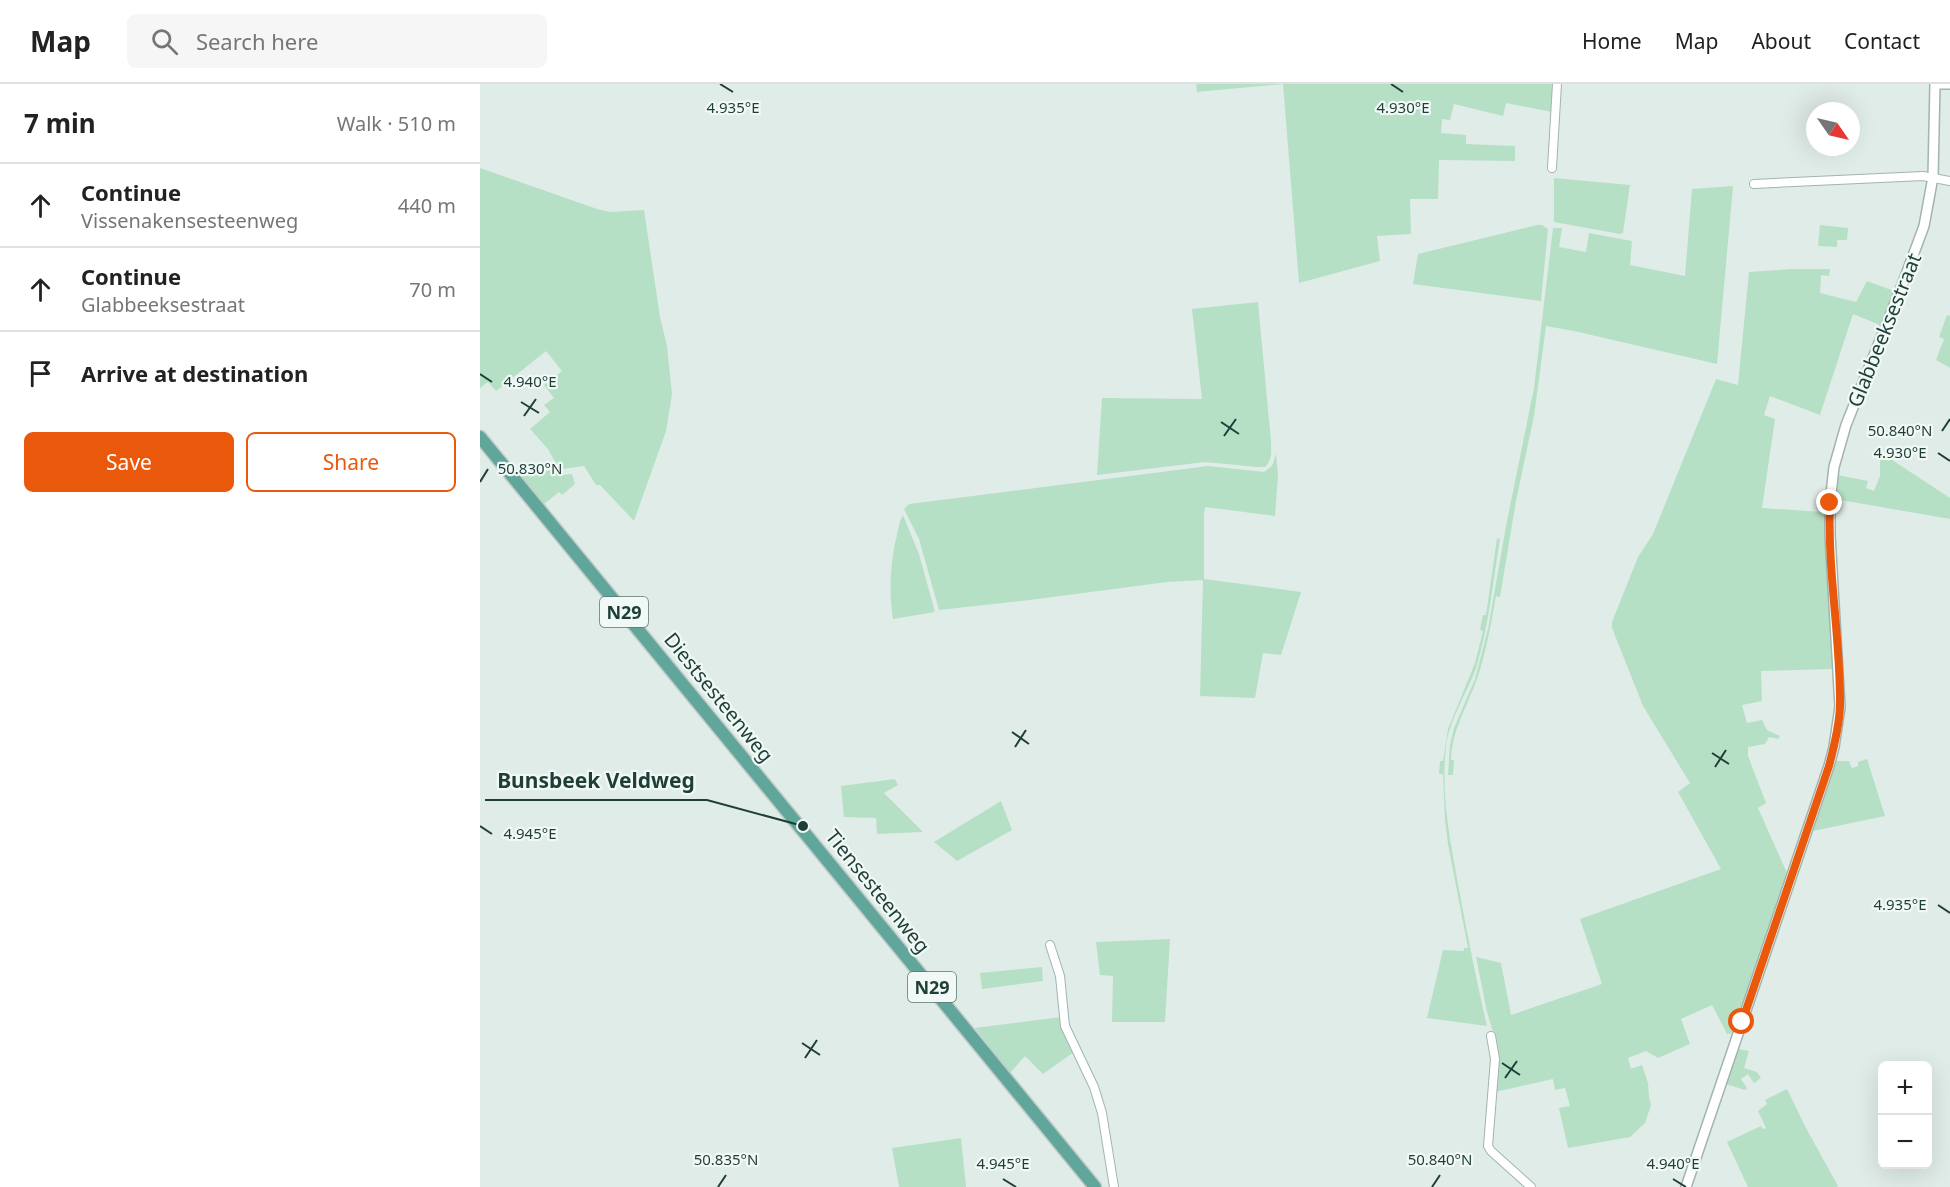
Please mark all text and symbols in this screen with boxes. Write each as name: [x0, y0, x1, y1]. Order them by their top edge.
search box: [127, 14, 547, 68]
text: Map: [30, 22, 91, 60]
icon: search: [148, 25, 181, 58]
text: Search here: [196, 26, 318, 56]
text: Home: [1582, 27, 1642, 55]
text: Map: [1675, 27, 1718, 55]
text: About: [1751, 27, 1811, 55]
text: Contact: [1844, 27, 1920, 55]
text: 4.935°E: [706, 97, 760, 117]
text: 4.930°E: [1376, 97, 1430, 117]
north arrow: [1806, 102, 1860, 156]
text: 7 min: [24, 105, 96, 141]
text: Walk · 510 m: [337, 110, 456, 137]
text: Continue: [81, 177, 181, 207]
icon: ahead: [24, 189, 57, 222]
text: 440 m: [398, 192, 456, 219]
text: Vissenakensesteenweg: [81, 207, 298, 234]
street label: Glabbeeksestraat: [1841, 249, 1927, 411]
text: Continue: [81, 261, 181, 291]
icon: ahead: [24, 273, 57, 306]
text: 70 m: [409, 276, 456, 303]
text: Glabbeeksestraat: [81, 291, 245, 318]
icon: arrive: [24, 357, 57, 390]
text: Arrive at destination: [81, 358, 308, 388]
text: 4.940°E: [503, 371, 557, 391]
text: 50.840°N: [1868, 420, 1932, 440]
button: Save: [24, 432, 234, 492]
button: Share: [246, 432, 456, 492]
text: 4.930°E: [1873, 442, 1927, 462]
text: 50.830°N: [498, 458, 562, 478]
route end: [1816, 489, 1842, 515]
road number: N29: [600, 597, 648, 627]
street label: Diestsesteenweg: [658, 626, 780, 768]
callout: Bunsbeek Veldweg: [485, 761, 707, 800]
text: Bunsbeek Veldweg: [497, 766, 695, 794]
text: 4.945°E: [503, 823, 557, 843]
street label: Tiensesteenweg: [820, 824, 936, 958]
text: 4.935°E: [1873, 894, 1927, 914]
road number: N29: [908, 972, 956, 1002]
route start: [1728, 1008, 1754, 1034]
map controls: [1878, 1061, 1932, 1169]
button: +: [1878, 1061, 1932, 1115]
button: −: [1878, 1115, 1932, 1169]
text: 50.835°N: [694, 1149, 758, 1169]
text: 50.840°N: [1408, 1149, 1472, 1169]
text: 4.945°E: [976, 1153, 1030, 1173]
text: 4.940°E: [1646, 1153, 1700, 1173]

